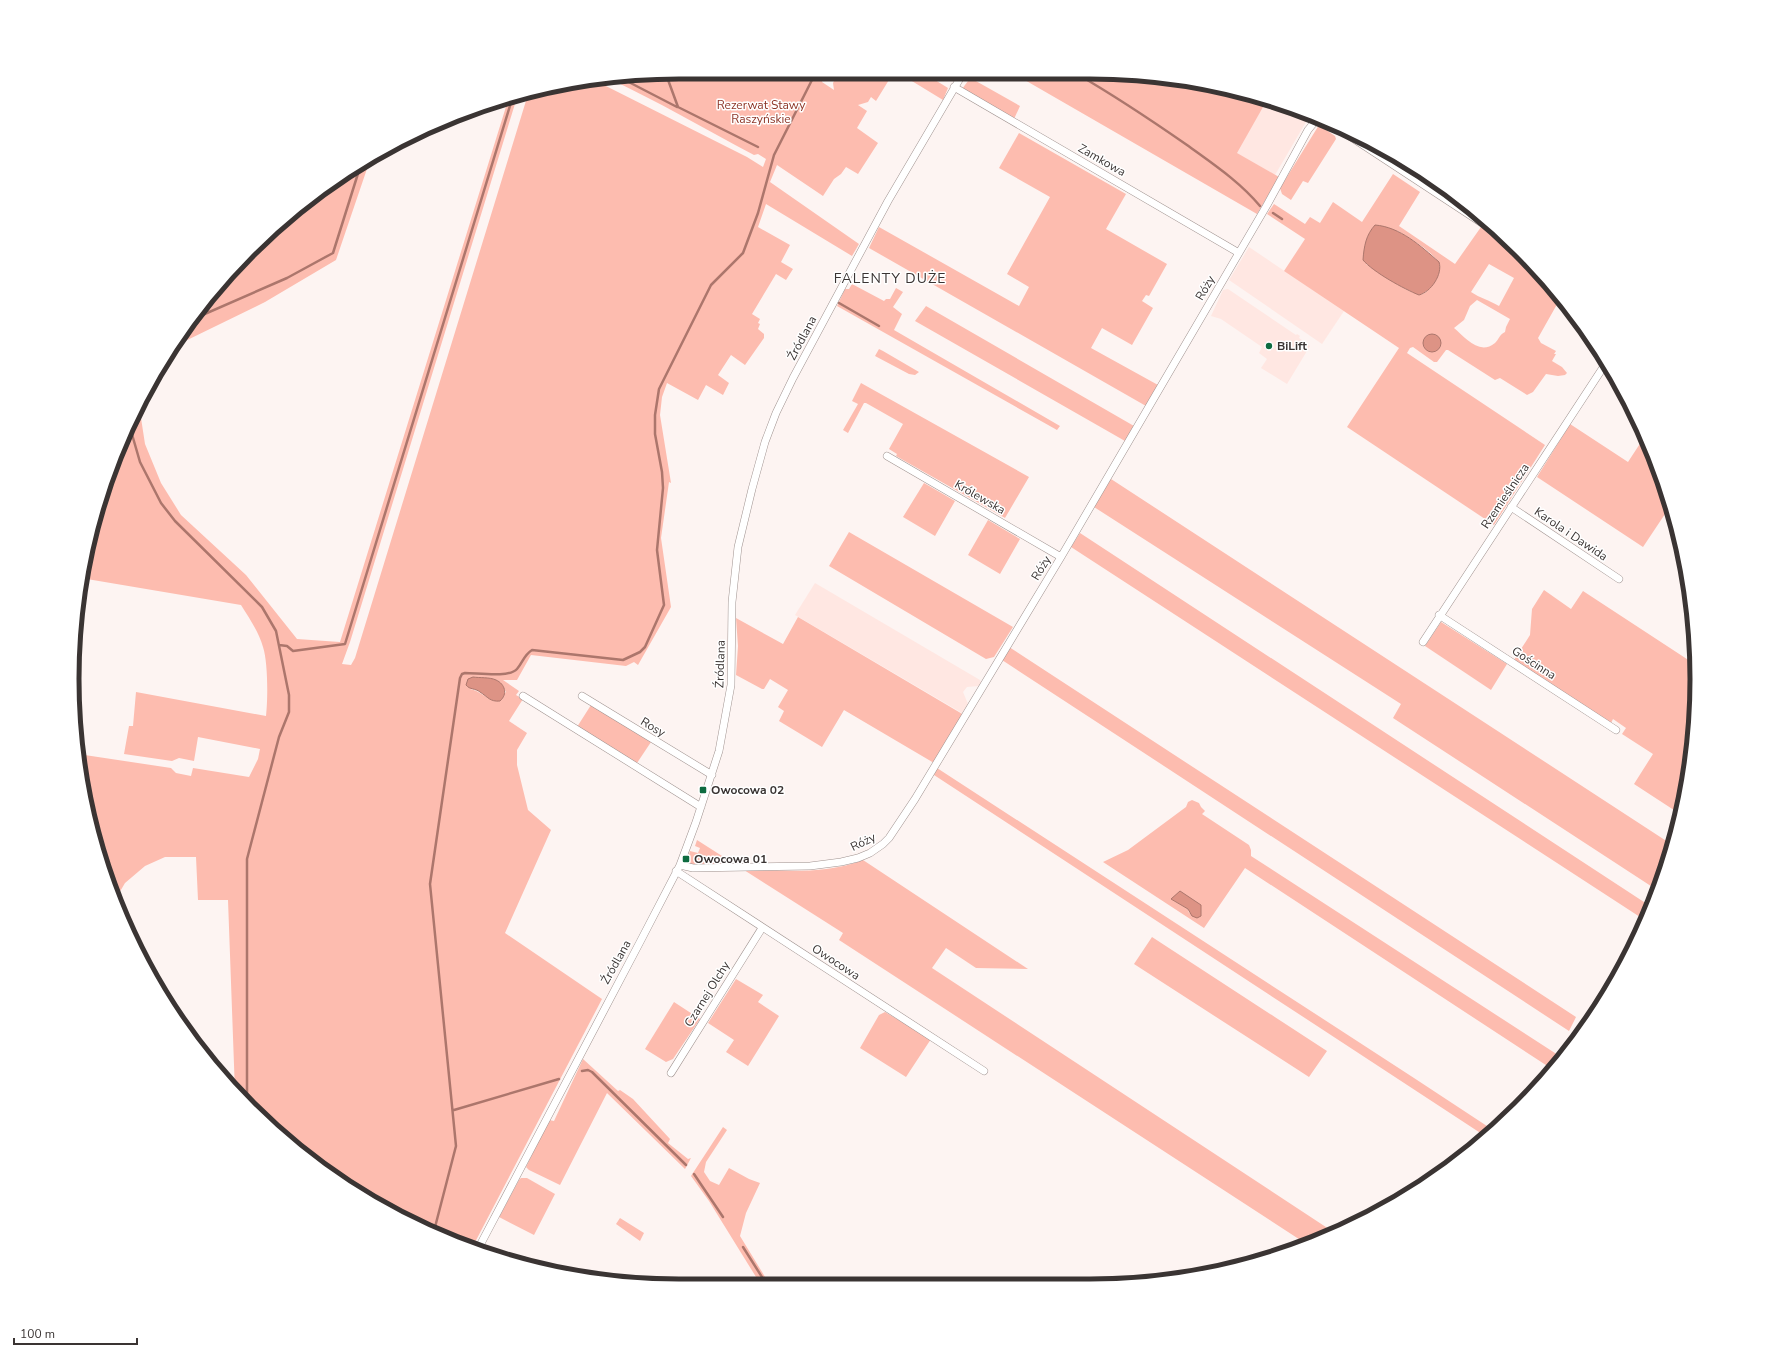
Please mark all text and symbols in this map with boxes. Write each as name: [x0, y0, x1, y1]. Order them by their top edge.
park label: Rezerwat Stawy Raszyńskie: [717, 97, 806, 127]
street label: Zamkowa: [1075, 140, 1129, 180]
district label: FALENTY DUŻE: [834, 269, 946, 288]
street label: Róży: [1192, 272, 1219, 303]
street label: Źródlana: [784, 313, 820, 363]
place label: BiLift: [1277, 338, 1307, 354]
marker: BiLift: [1264, 341, 1274, 351]
street label: Rzemieślnicza: [1477, 460, 1533, 532]
street label: Królewska: [952, 476, 1008, 518]
street label: Karola i Dawida: [1531, 504, 1611, 564]
street label: Róży: [1027, 552, 1055, 583]
street label: Źródlana: [711, 640, 729, 688]
street label: Gościnna: [1509, 643, 1559, 683]
street label: Rosy: [638, 713, 669, 741]
place label: Owocowa 02: [711, 782, 784, 798]
marker: Owocowa 02: [698, 785, 708, 795]
street label: Róży: [848, 829, 879, 855]
place label: Owocowa 01: [694, 851, 767, 867]
marker: Owocowa 01: [681, 854, 691, 864]
street label: Źródlana: [597, 937, 635, 987]
street label: Owocowa: [809, 941, 863, 983]
street label: Czarnej Olchy: [681, 958, 734, 1030]
scale bar: [14, 1320, 137, 1346]
text: 100 m: [20, 1326, 55, 1342]

